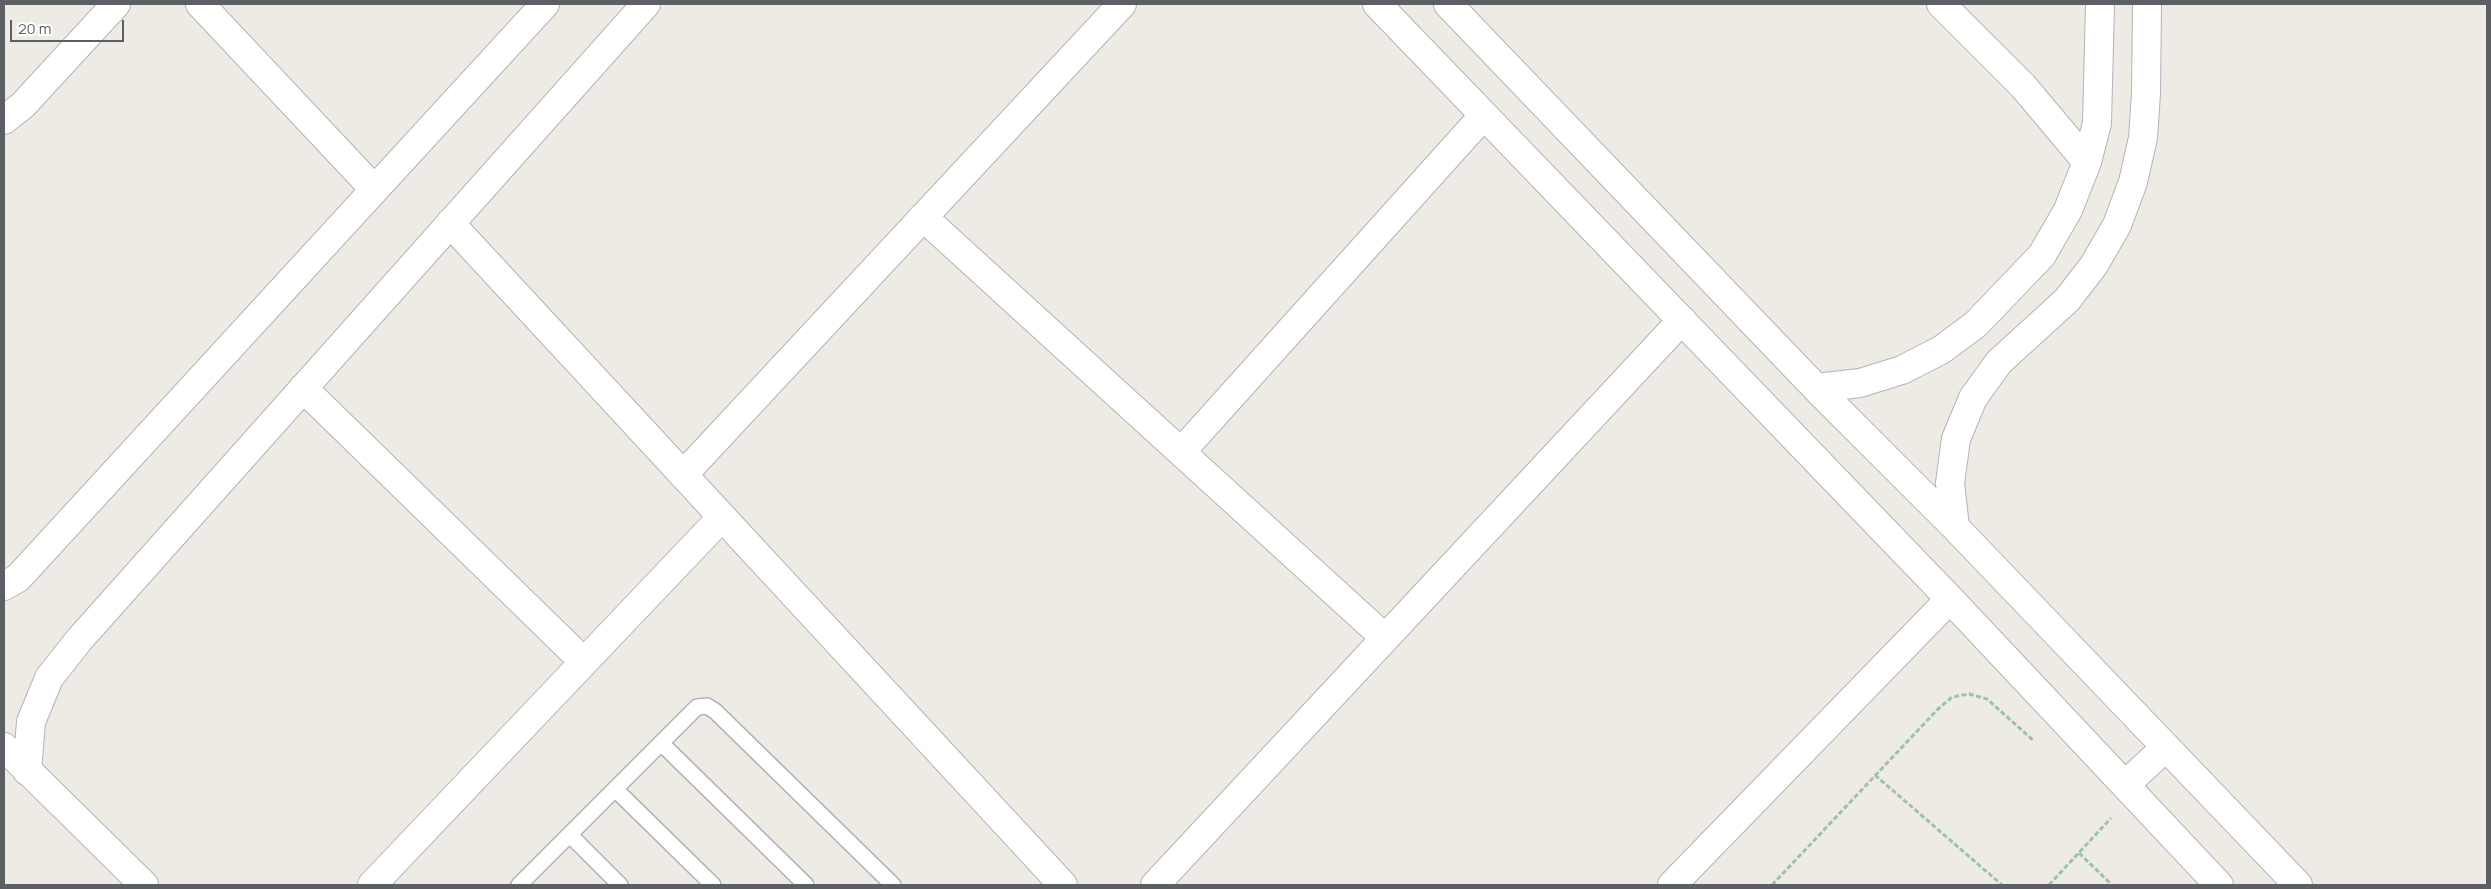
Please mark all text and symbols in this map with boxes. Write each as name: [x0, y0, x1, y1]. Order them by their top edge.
scale bar: [12, 10, 126, 42]
text: 20 m: [18, 18, 51, 39]

